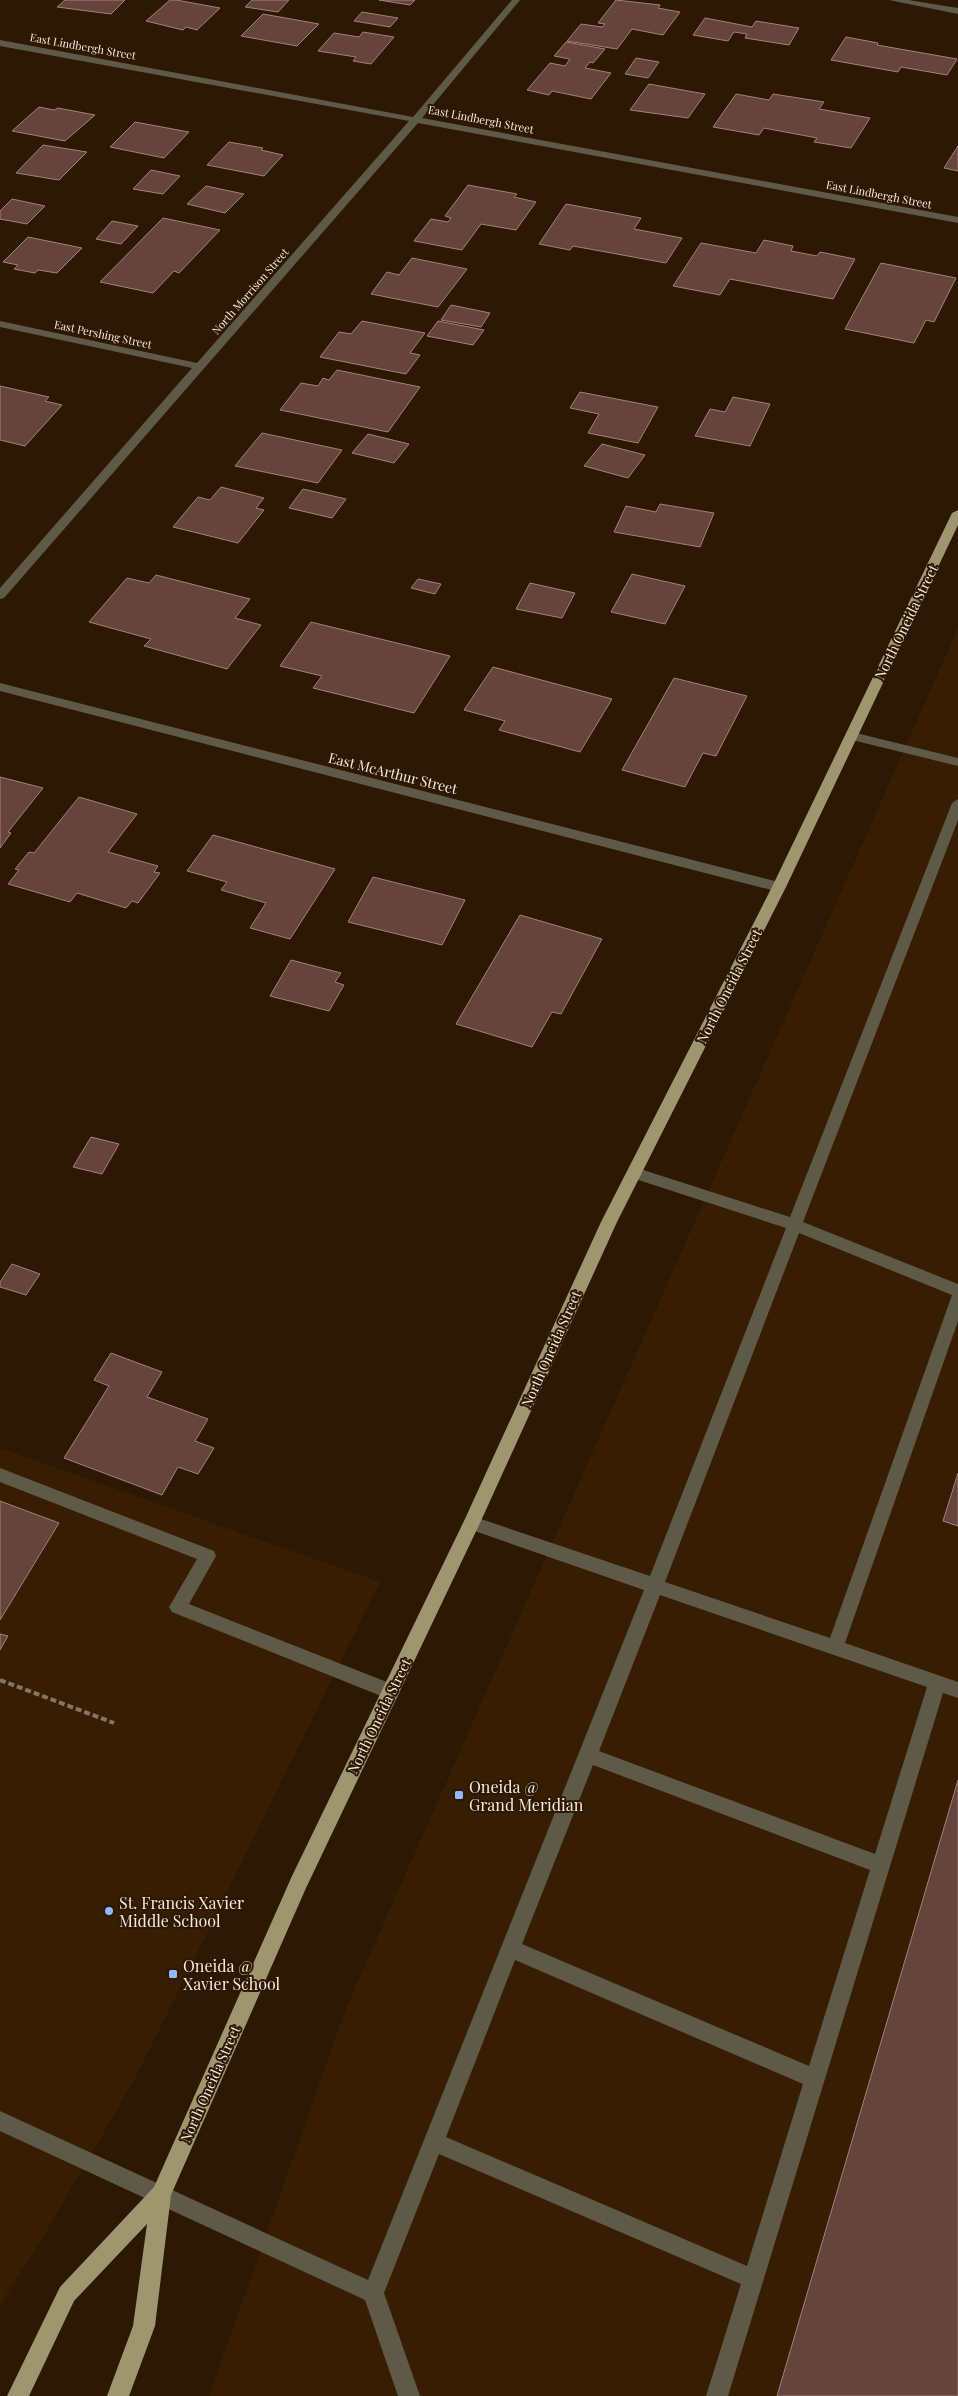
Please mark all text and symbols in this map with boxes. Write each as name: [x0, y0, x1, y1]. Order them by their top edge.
street label: East Lindbergh Street: [29, 29, 137, 63]
street label: East Lindbergh Street: [427, 101, 535, 137]
street label: East Lindbergh Street: [825, 176, 933, 212]
street label: North Morrison Street: [208, 245, 292, 337]
street label: East Pershing Street: [53, 316, 153, 352]
street label: North Oneida Street: [870, 560, 943, 683]
street label: East McArthur Street: [327, 748, 460, 798]
street label: North Oneida Street: [692, 925, 767, 1047]
street label: North Oneida Street: [517, 1287, 586, 1410]
street label: North Oneida Street: [343, 1654, 416, 1777]
place label: Oneida @ Grand Meridian: [469, 1776, 584, 1815]
marker: Oneida @ Grand Meridian: [453, 1789, 465, 1801]
place label: St. Francis Xavier Middle School: [119, 1892, 244, 1931]
marker: St. Francis Xavier Middle School: [103, 1905, 115, 1917]
place label: Oneida @ Xavier School: [183, 1955, 281, 1994]
marker: Oneida @ Xavier School: [167, 1968, 179, 1980]
street label: North Oneida Street: [176, 2022, 245, 2145]

